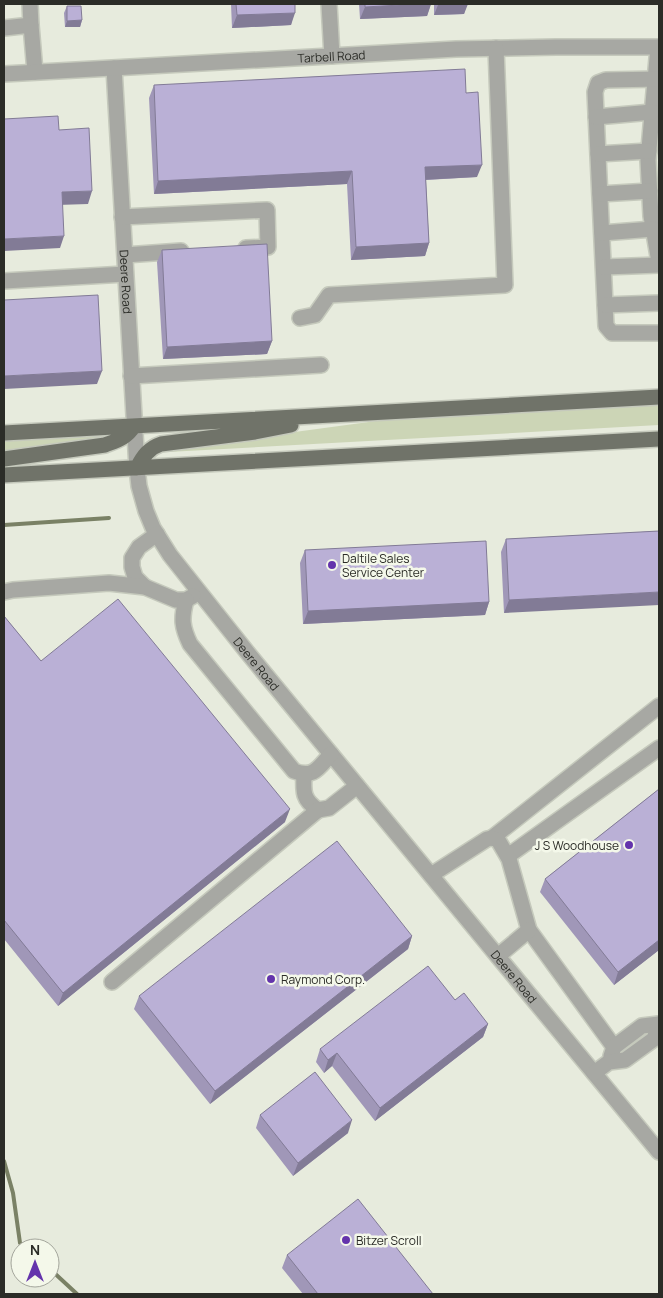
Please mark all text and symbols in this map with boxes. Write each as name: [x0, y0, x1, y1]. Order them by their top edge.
street label: Tarbell Road: [297, 46, 366, 66]
street label: Deere Road: [116, 249, 137, 314]
place label: Daltile Sales Service Center: [342, 550, 425, 581]
marker: Daltile Sales Service Center: [326, 559, 338, 571]
street label: Deere Road: [230, 633, 284, 694]
place label: J S Woodhouse: [535, 837, 619, 854]
marker: J S Woodhouse: [623, 839, 635, 851]
street label: Deere Road: [487, 946, 541, 1006]
place label: Raymond Corp.: [281, 971, 365, 988]
marker: Raymond Corp.: [265, 973, 277, 985]
place label: Bitzer Scroll: [356, 1232, 422, 1249]
marker: Bitzer Scroll: [340, 1234, 352, 1246]
north arrow: [10, 1238, 60, 1288]
text: N: [30, 1240, 40, 1259]

